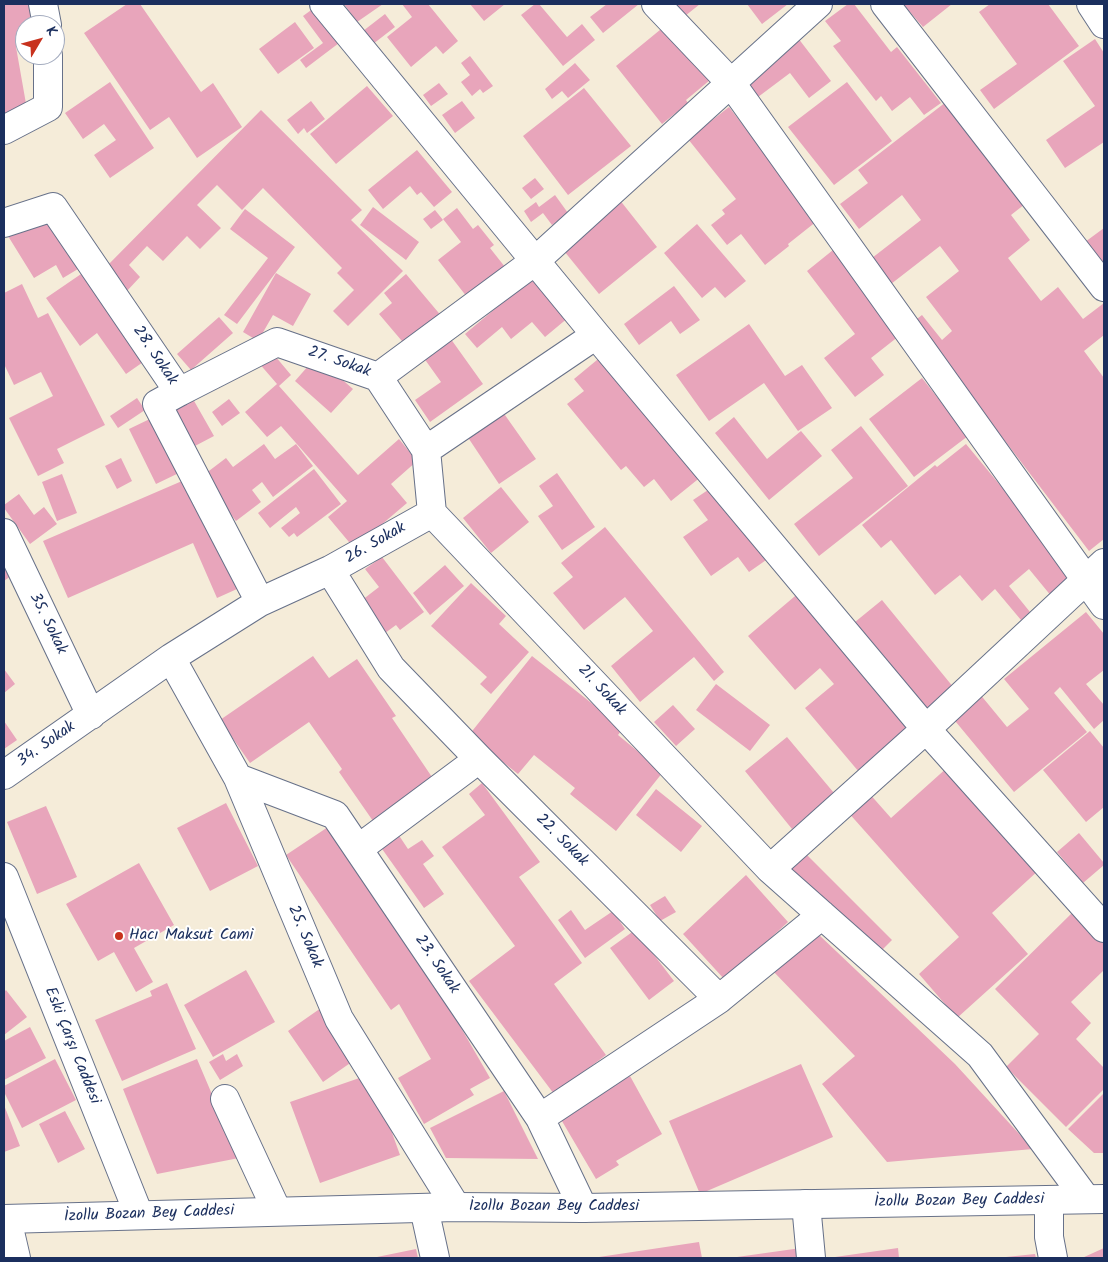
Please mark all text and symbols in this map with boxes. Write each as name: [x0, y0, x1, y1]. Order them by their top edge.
north arrow: [15, 15, 65, 65]
text: K: [40, 22, 63, 42]
street label: 28. Sokak: [127, 323, 181, 389]
street label: 27. Sokak: [305, 343, 373, 383]
street label: 26. Sokak: [342, 519, 410, 569]
street label: 35. Sokak: [24, 590, 70, 658]
street label: 21. Sokak: [573, 661, 629, 721]
street label: 34. Sokak: [14, 718, 80, 772]
street label: 22. Sokak: [531, 811, 591, 871]
street label: 25. Sokak: [282, 903, 326, 971]
place label: Hacı Maksut Cami: [129, 926, 253, 946]
marker: Hacı Maksut Cami: [113, 930, 125, 942]
street label: 23. Sokak: [409, 932, 463, 998]
street label: Eski Çarşı Caddesi: [39, 985, 103, 1107]
street label: İzollu Bozan Bey Caddesi: [874, 1191, 1044, 1213]
street label: İzollu Bozan Bey Caddesi: [469, 1197, 639, 1217]
street label: İzollu Bozan Bey Caddesi: [64, 1202, 234, 1228]

